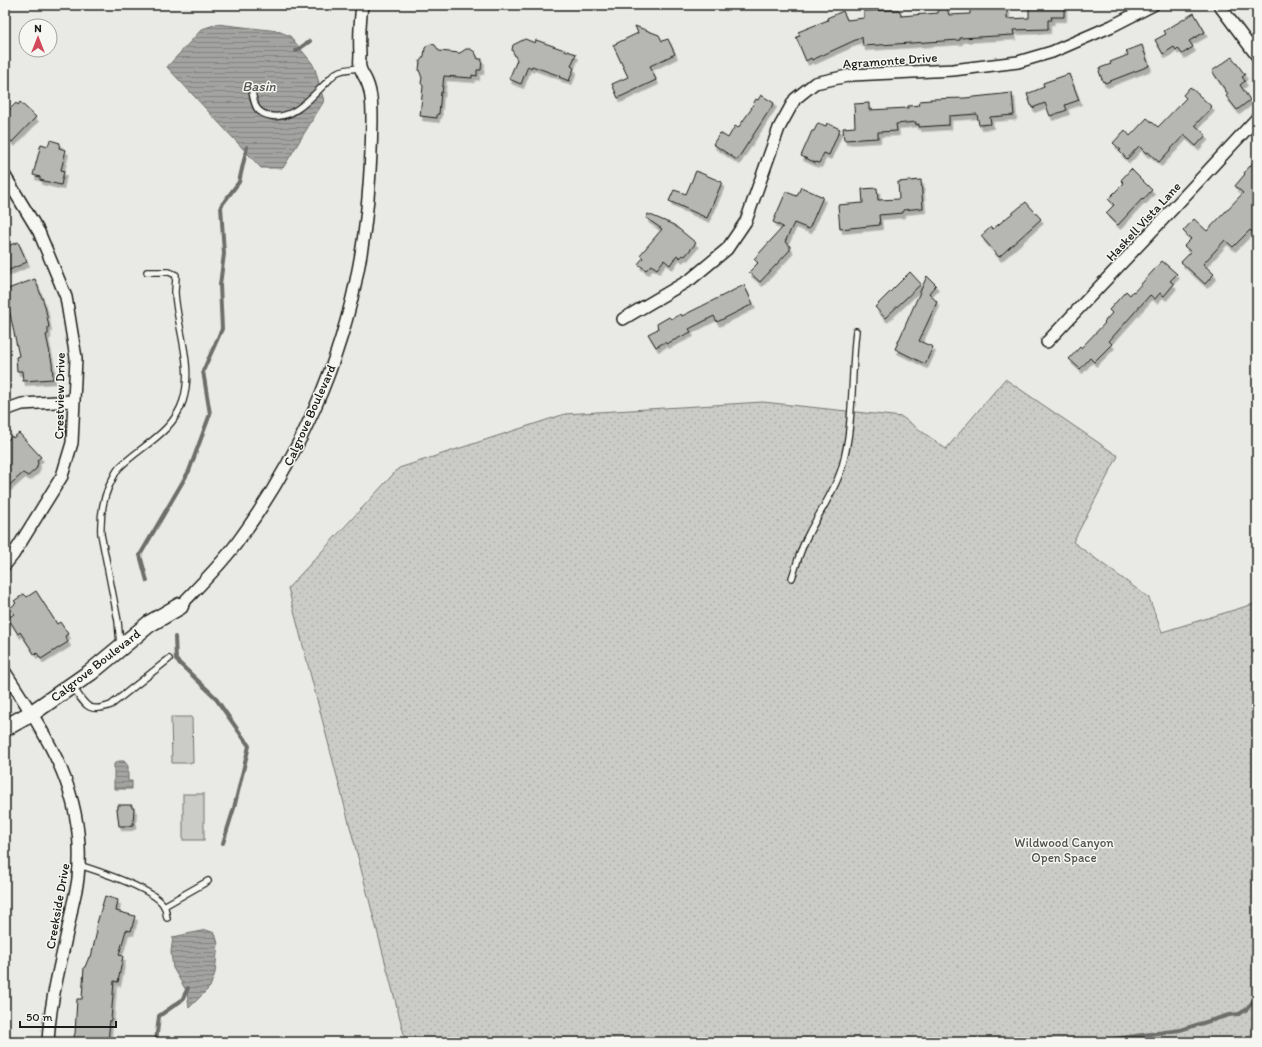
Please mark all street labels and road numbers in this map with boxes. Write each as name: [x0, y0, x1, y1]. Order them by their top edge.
street label: Agramonte Drive: [842, 50, 938, 71]
street label: Haskell Vista Lane: [1103, 179, 1184, 264]
street label: Crestview Drive: [51, 352, 68, 440]
street label: Calgrove Boulevard: [280, 362, 339, 468]
street label: Calgrove Boulevard: [48, 626, 143, 705]
street label: Creekside Drive: [43, 862, 72, 950]

